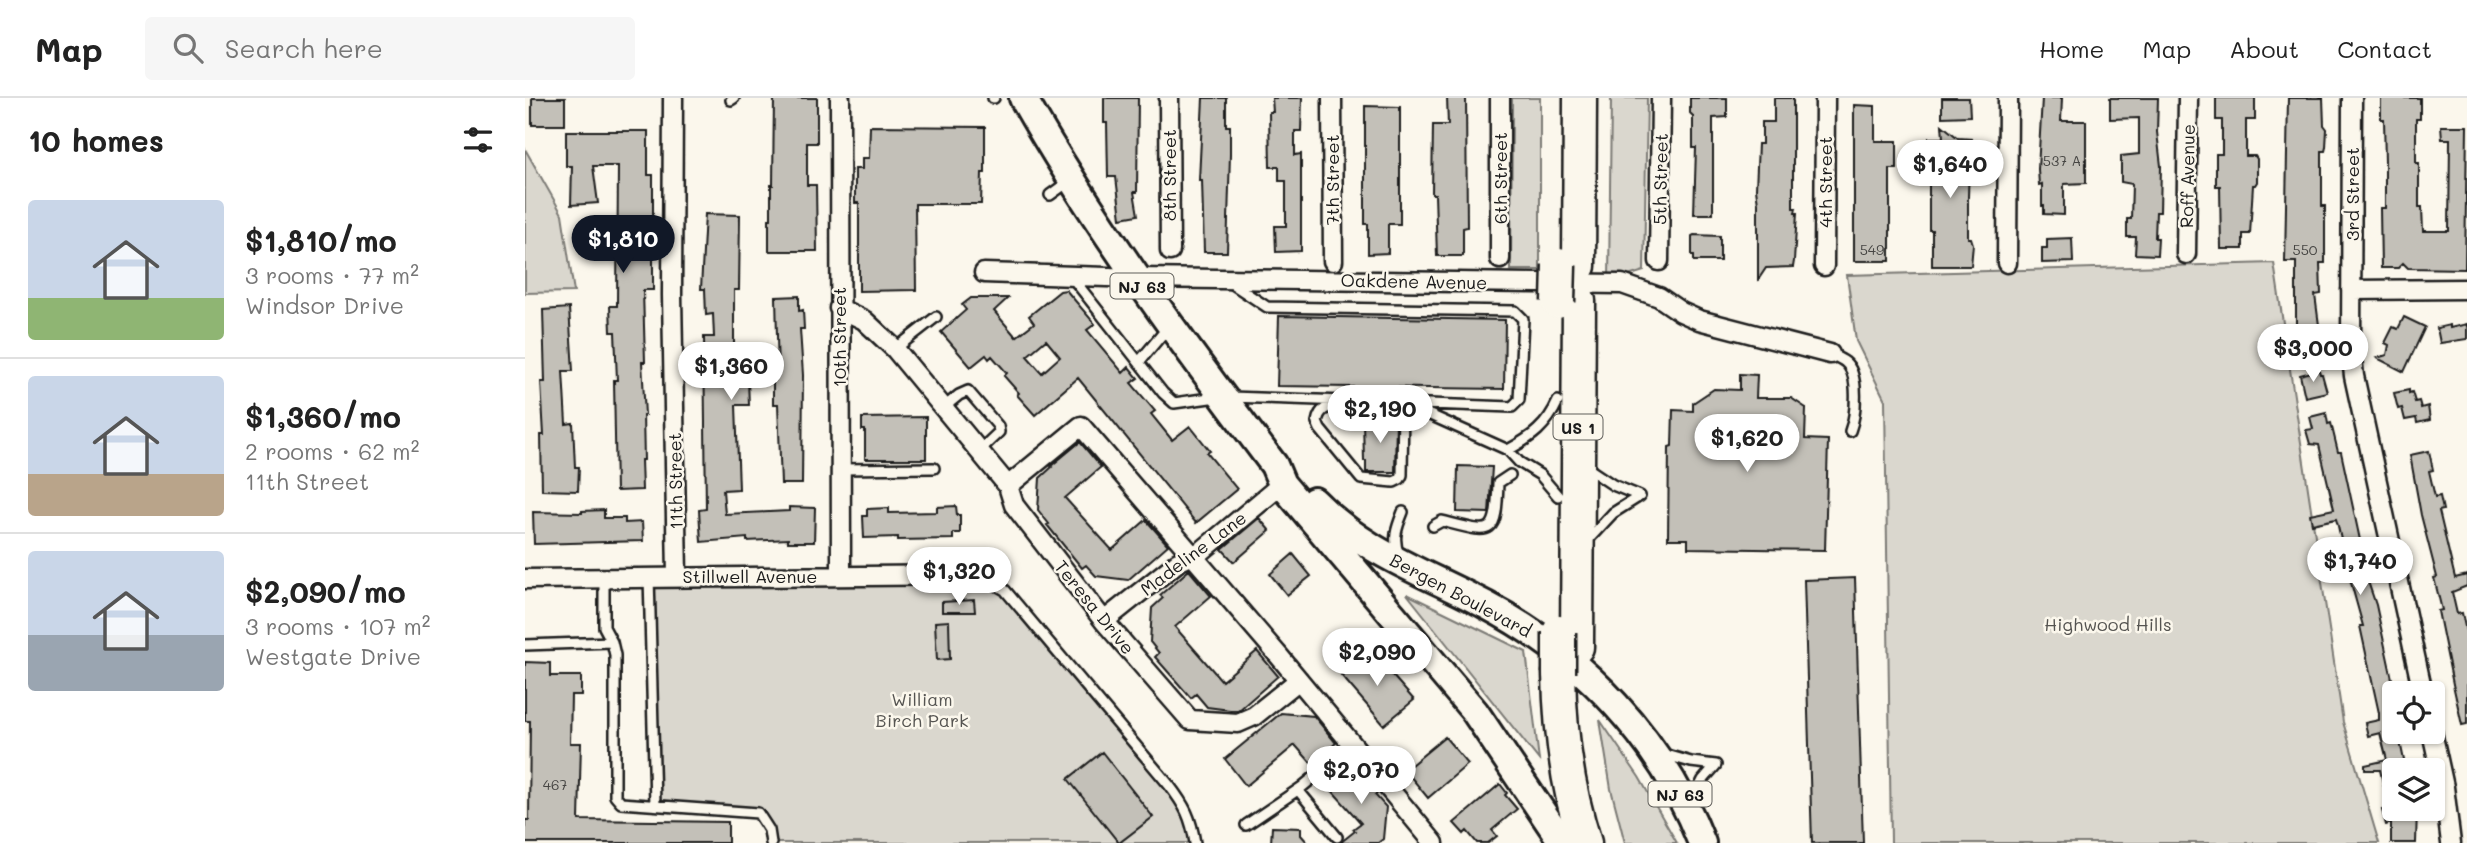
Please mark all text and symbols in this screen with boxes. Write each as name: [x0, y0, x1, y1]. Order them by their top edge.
search box: [145, 17, 635, 80]
text: Map: [35, 27, 103, 70]
icon: search: [169, 29, 207, 67]
text: Search here: [225, 31, 383, 65]
text: Home: [2039, 33, 2104, 64]
text: Map: [2142, 33, 2191, 64]
text: About: [2229, 33, 2299, 64]
text: Contact: [2337, 33, 2432, 64]
text: 10 homes: [28, 120, 164, 160]
icon: filters: [459, 121, 497, 159]
street label: Roff Avenue: [2174, 124, 2200, 228]
street label: 8th Street: [1157, 129, 1181, 221]
street label: 6th Street: [1488, 132, 1512, 224]
street label: 5th Street: [1647, 133, 1673, 225]
street label: 7th Street: [1320, 134, 1344, 226]
street label: 4th Street: [1813, 136, 1837, 228]
pin: $1,640: [1893, 140, 2007, 200]
street label: 3rd Street: [2340, 147, 2364, 241]
text: $1,640: [1913, 148, 1987, 178]
house number: 537 A: [2043, 151, 2081, 170]
pin: $1,810: [566, 216, 680, 275]
text: $1,810/mo: [245, 220, 397, 260]
text: $1,810: [588, 223, 658, 253]
icon: home: [84, 228, 168, 312]
house number: 549: [1860, 240, 1884, 259]
house number: 550: [2293, 240, 2318, 259]
text: 3 rooms · 77 m²: [245, 260, 419, 290]
street label: Oakdene Avenue: [1340, 268, 1488, 294]
road number: NJ 63: [1111, 274, 1173, 298]
street label: 10th Street: [827, 287, 851, 387]
text: Windsor Drive: [245, 290, 404, 320]
pin: $3,000: [2256, 324, 2370, 384]
text: $3,000: [2273, 332, 2353, 362]
pin: $1,360: [674, 342, 788, 402]
text: $1,360: [694, 350, 768, 380]
pin: $2,190: [1323, 386, 1437, 445]
text: $2,190: [1344, 393, 1416, 423]
text: $1,360/mo: [245, 396, 401, 436]
icon: home: [84, 404, 168, 488]
road number: US 1: [1553, 414, 1603, 440]
pin: $1,620: [1690, 414, 1804, 474]
text: $1,620: [1710, 422, 1784, 452]
street label: 11th Street: [662, 432, 688, 530]
text: 2 rooms · 62 m²: [245, 436, 419, 466]
text: 11th Street: [245, 466, 369, 496]
street label: Madeline Lane: [1135, 505, 1251, 601]
pin: $1,740: [2303, 538, 2417, 597]
text: $1,740: [2323, 545, 2397, 575]
pin: $1,320: [902, 547, 1016, 607]
street label: Bergen Boulevard: [1386, 547, 1536, 643]
text: $1,320: [923, 555, 995, 585]
street label: Teresa Drive: [1050, 555, 1140, 659]
street label: Stillwell Avenue: [683, 564, 817, 588]
text: $2,090/mo: [245, 571, 406, 611]
icon: home: [84, 579, 168, 663]
text: 3 rooms · 107 m²: [245, 611, 431, 641]
park label: Highwood Hills: [2044, 612, 2172, 636]
pin: $2,090: [1320, 628, 1434, 688]
text: $2,090: [1338, 636, 1416, 666]
text: Westgate Drive: [245, 641, 421, 671]
map controls: [2382, 681, 2445, 821]
button: locate: [2382, 681, 2445, 744]
park label: William Birch Park: [875, 687, 969, 732]
pin: $2,070: [1304, 746, 1418, 806]
text: $2,070: [1323, 754, 1399, 784]
button: layers: [2382, 758, 2445, 821]
house number: 467: [543, 775, 567, 794]
road number: NJ 63: [1649, 782, 1711, 806]

